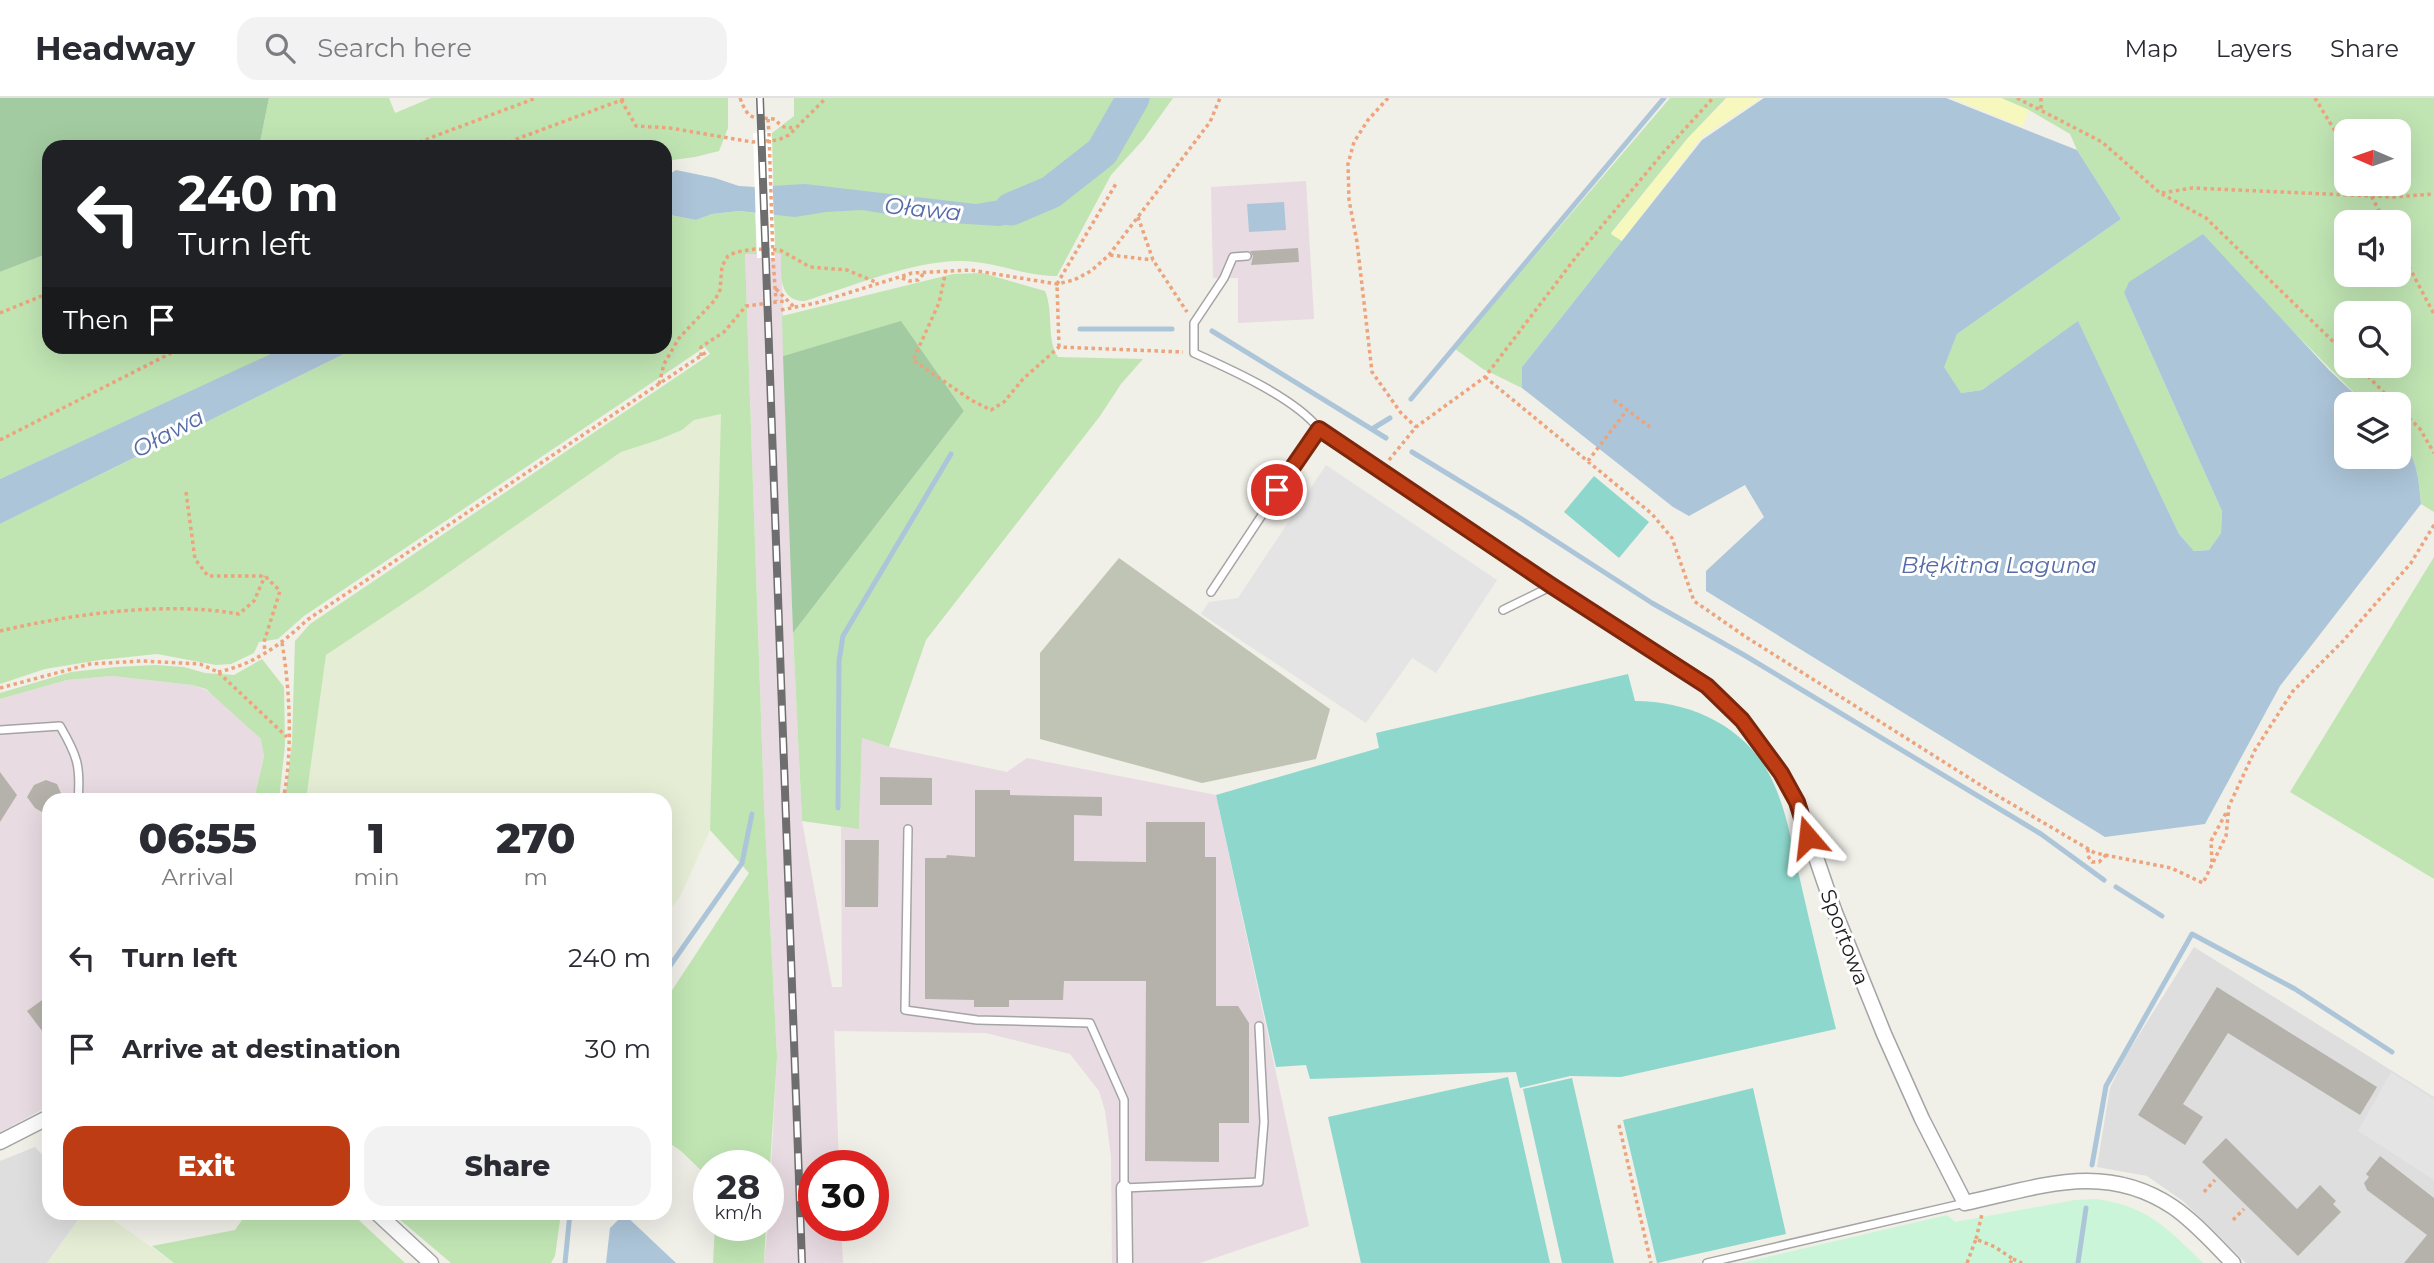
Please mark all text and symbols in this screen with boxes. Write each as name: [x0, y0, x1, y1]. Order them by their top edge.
search box: [237, 17, 727, 80]
text: Headway: [35, 28, 195, 68]
icon: search: [261, 29, 299, 67]
text: Search here: [317, 32, 472, 64]
text: Map: [2124, 34, 2178, 63]
text: Layers: [2216, 34, 2292, 63]
text: Share: [2330, 34, 2399, 63]
north arrow: [2334, 119, 2412, 196]
map controls: [2334, 119, 2411, 469]
text: 240 m: [178, 164, 339, 223]
icon: left: [63, 168, 154, 259]
water label: Oława: [883, 191, 963, 227]
button: sound: [2334, 210, 2411, 287]
text: Turn left: [178, 224, 312, 263]
icon: arrive: [143, 301, 181, 339]
button: search: [2334, 301, 2411, 378]
text: Then: [63, 304, 129, 336]
button: layers: [2334, 392, 2411, 469]
water label: Oława: [127, 402, 209, 464]
pin: [1247, 460, 1307, 520]
icon: arrive: [1258, 471, 1296, 509]
water label: Błękitna Laguna: [1901, 551, 2097, 579]
position arrow: [1771, 800, 1845, 874]
text: 06:55: [138, 812, 257, 864]
text: 1: [368, 812, 385, 864]
text: 270: [496, 812, 576, 864]
text: Arrival: [161, 863, 234, 891]
text: min: [353, 863, 400, 891]
text: m: [524, 863, 548, 891]
street label: Sportowa: [1815, 886, 1875, 988]
icon: left: [63, 939, 101, 977]
text: Turn left: [122, 942, 238, 974]
text: 240 m: [568, 942, 651, 974]
icon: arrive: [63, 1030, 101, 1068]
text: Arrive at destination: [122, 1033, 401, 1065]
text: 30 m: [585, 1033, 651, 1065]
button: Exit: [63, 1126, 350, 1206]
button: Share: [364, 1126, 651, 1206]
speed limit sign: 30: [798, 1150, 889, 1241]
text: 28: [717, 1165, 760, 1208]
text: km/h: [714, 1202, 763, 1224]

